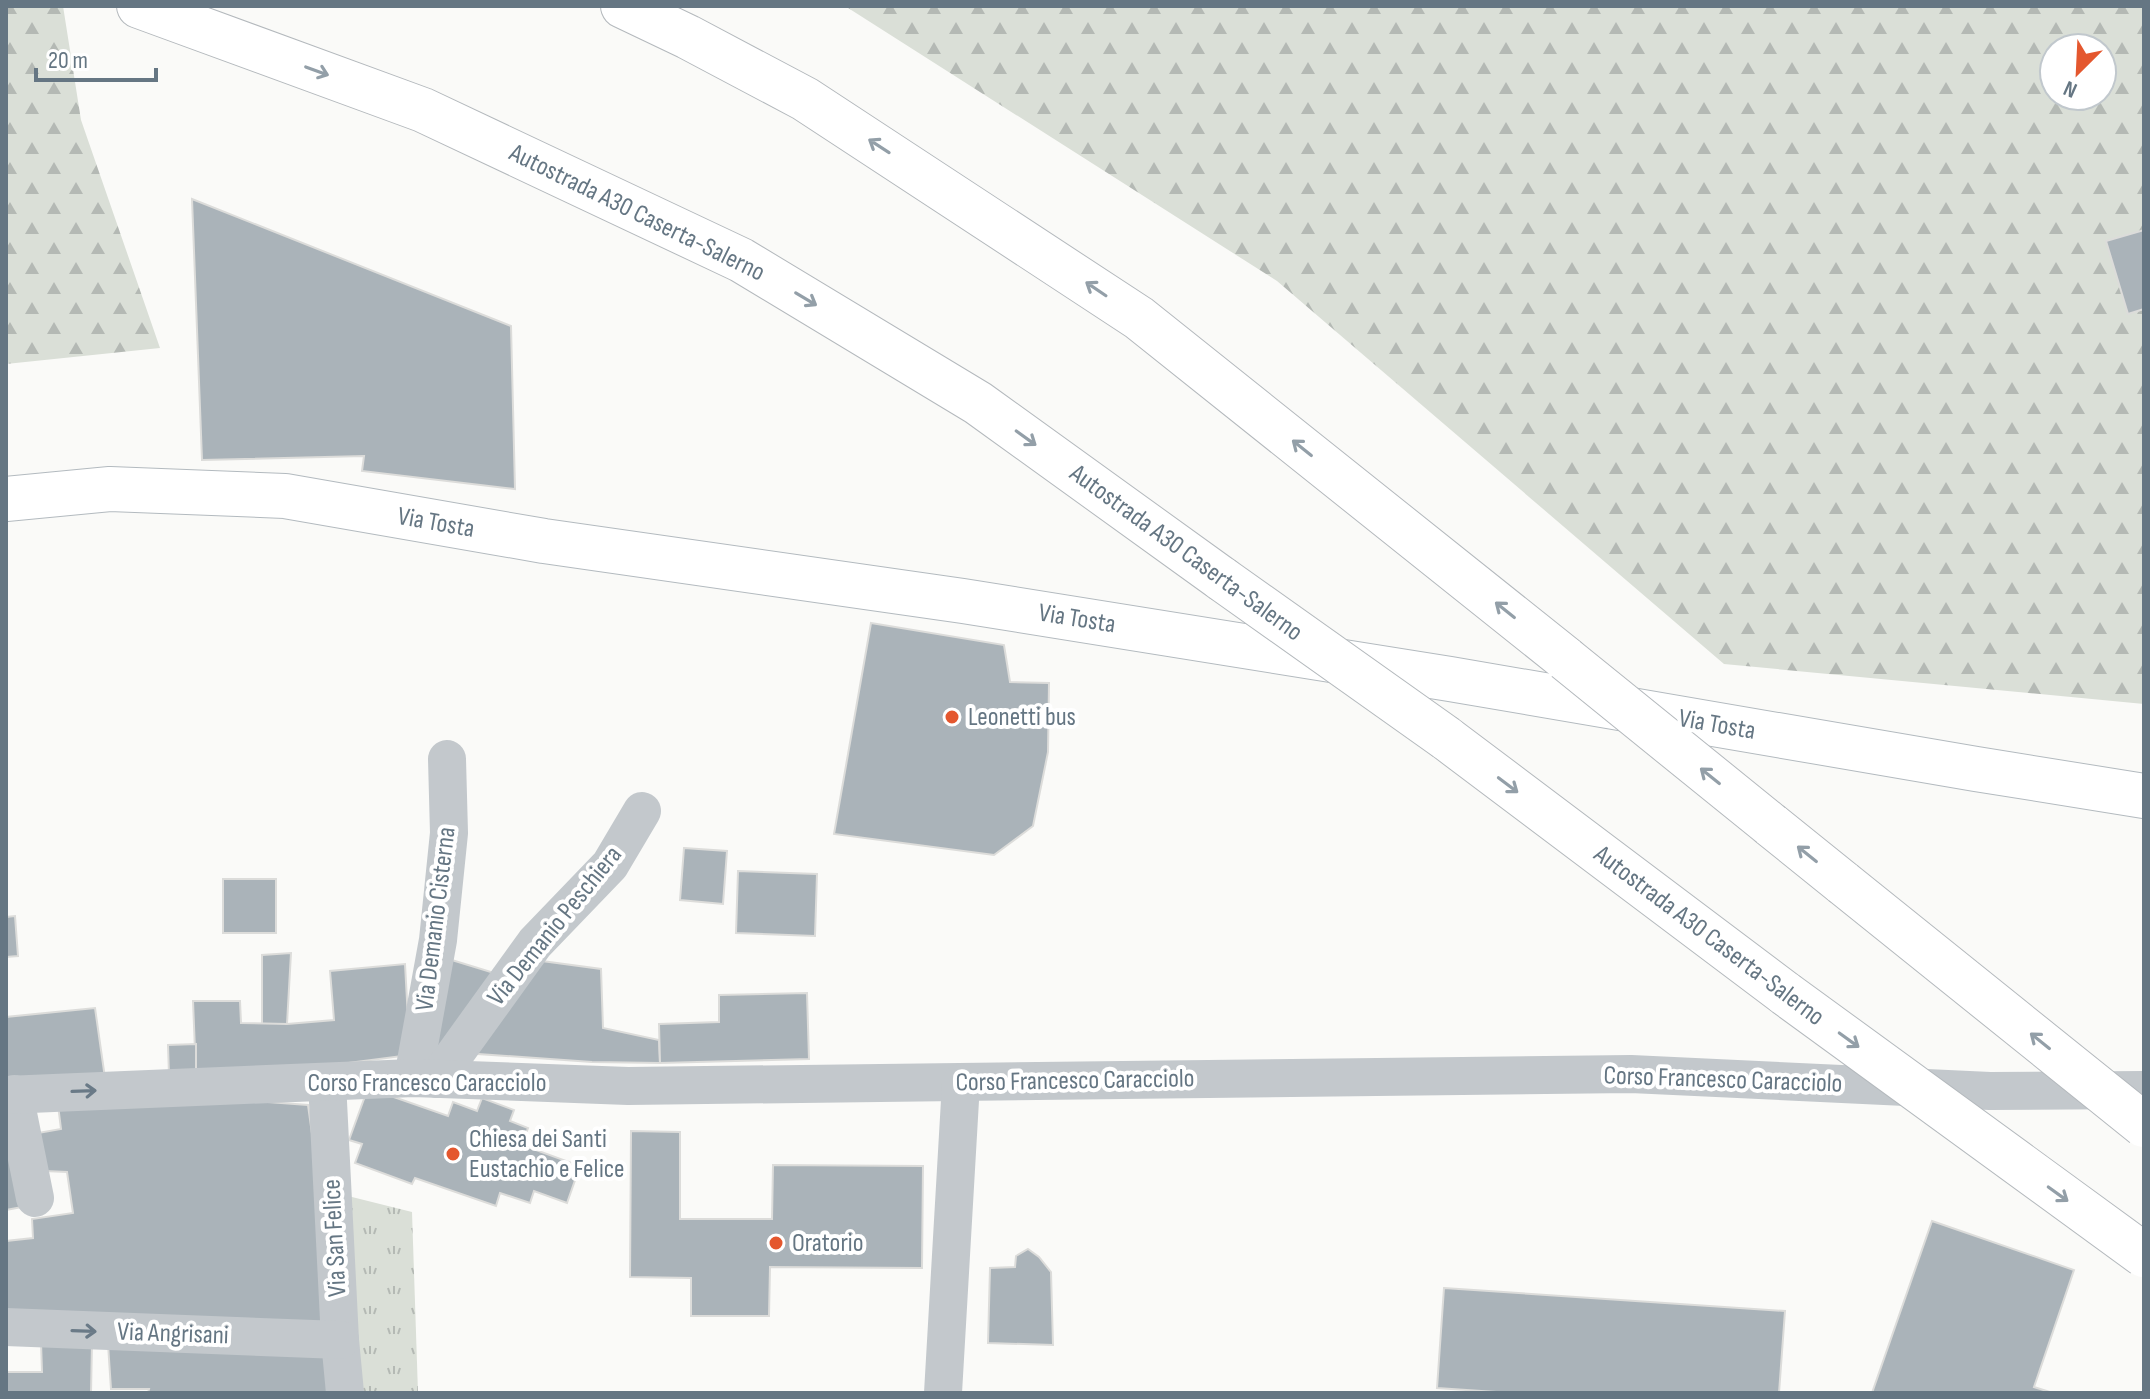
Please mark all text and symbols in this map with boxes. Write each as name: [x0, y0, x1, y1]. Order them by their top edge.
scale bar: [36, 32, 156, 82]
north arrow: [2038, 32, 2118, 112]
text: 20 m: [48, 46, 88, 75]
one-way arrow: [304, 65, 329, 79]
text: N: [2060, 74, 2081, 104]
street label: Autostrada A30 Caserta-Salerno: [503, 137, 770, 288]
one-way arrow: [868, 138, 890, 155]
one-way arrow: [1085, 281, 1107, 298]
one-way arrow: [794, 291, 817, 307]
one-way arrow: [1014, 430, 1036, 446]
one-way arrow: [1292, 439, 1313, 457]
street label: Autostrada A30 Caserta-Salerno: [1063, 457, 1309, 648]
street label: Via Tosta: [395, 501, 477, 545]
street label: Via Tosta: [1036, 598, 1118, 640]
one-way arrow: [1495, 601, 1516, 619]
place label: Leonetti bus: [968, 702, 1076, 733]
street label: Via Tosta: [1676, 703, 1758, 747]
marker: Leonetti bus: [943, 708, 961, 726]
one-way arrow: [1700, 767, 1721, 784]
one-way arrow: [1497, 776, 1519, 793]
street label: Via Demanio Cisterna: [409, 825, 463, 1013]
street label: Autostrada A30 Caserta-Salerno: [1587, 839, 1830, 1033]
street label: Via Demanio Peschiera: [481, 840, 629, 1012]
one-way arrow: [1797, 845, 1818, 863]
one-way arrow: [1837, 1032, 1859, 1049]
one-way arrow: [2030, 1033, 2051, 1050]
street label: Corso Francesco Caracciolo: [1603, 1060, 1843, 1100]
street label: Corso Francesco Caracciolo: [955, 1063, 1195, 1099]
street label: Corso Francesco Caracciolo: [308, 1068, 547, 1099]
one-way arrow: [70, 1084, 97, 1099]
place label: Chiesa dei Santi Eustachio e Felice: [469, 1124, 625, 1185]
marker: Chiesa dei Santi Eustachio e Felice: [444, 1145, 462, 1163]
street label: Via San Felice: [316, 1178, 354, 1298]
one-way arrow: [2047, 1186, 2069, 1202]
place label: Oratorio: [792, 1228, 863, 1259]
marker: Oratorio: [767, 1234, 785, 1252]
street label: Via Angrisani: [117, 1317, 229, 1351]
one-way arrow: [70, 1323, 97, 1338]

